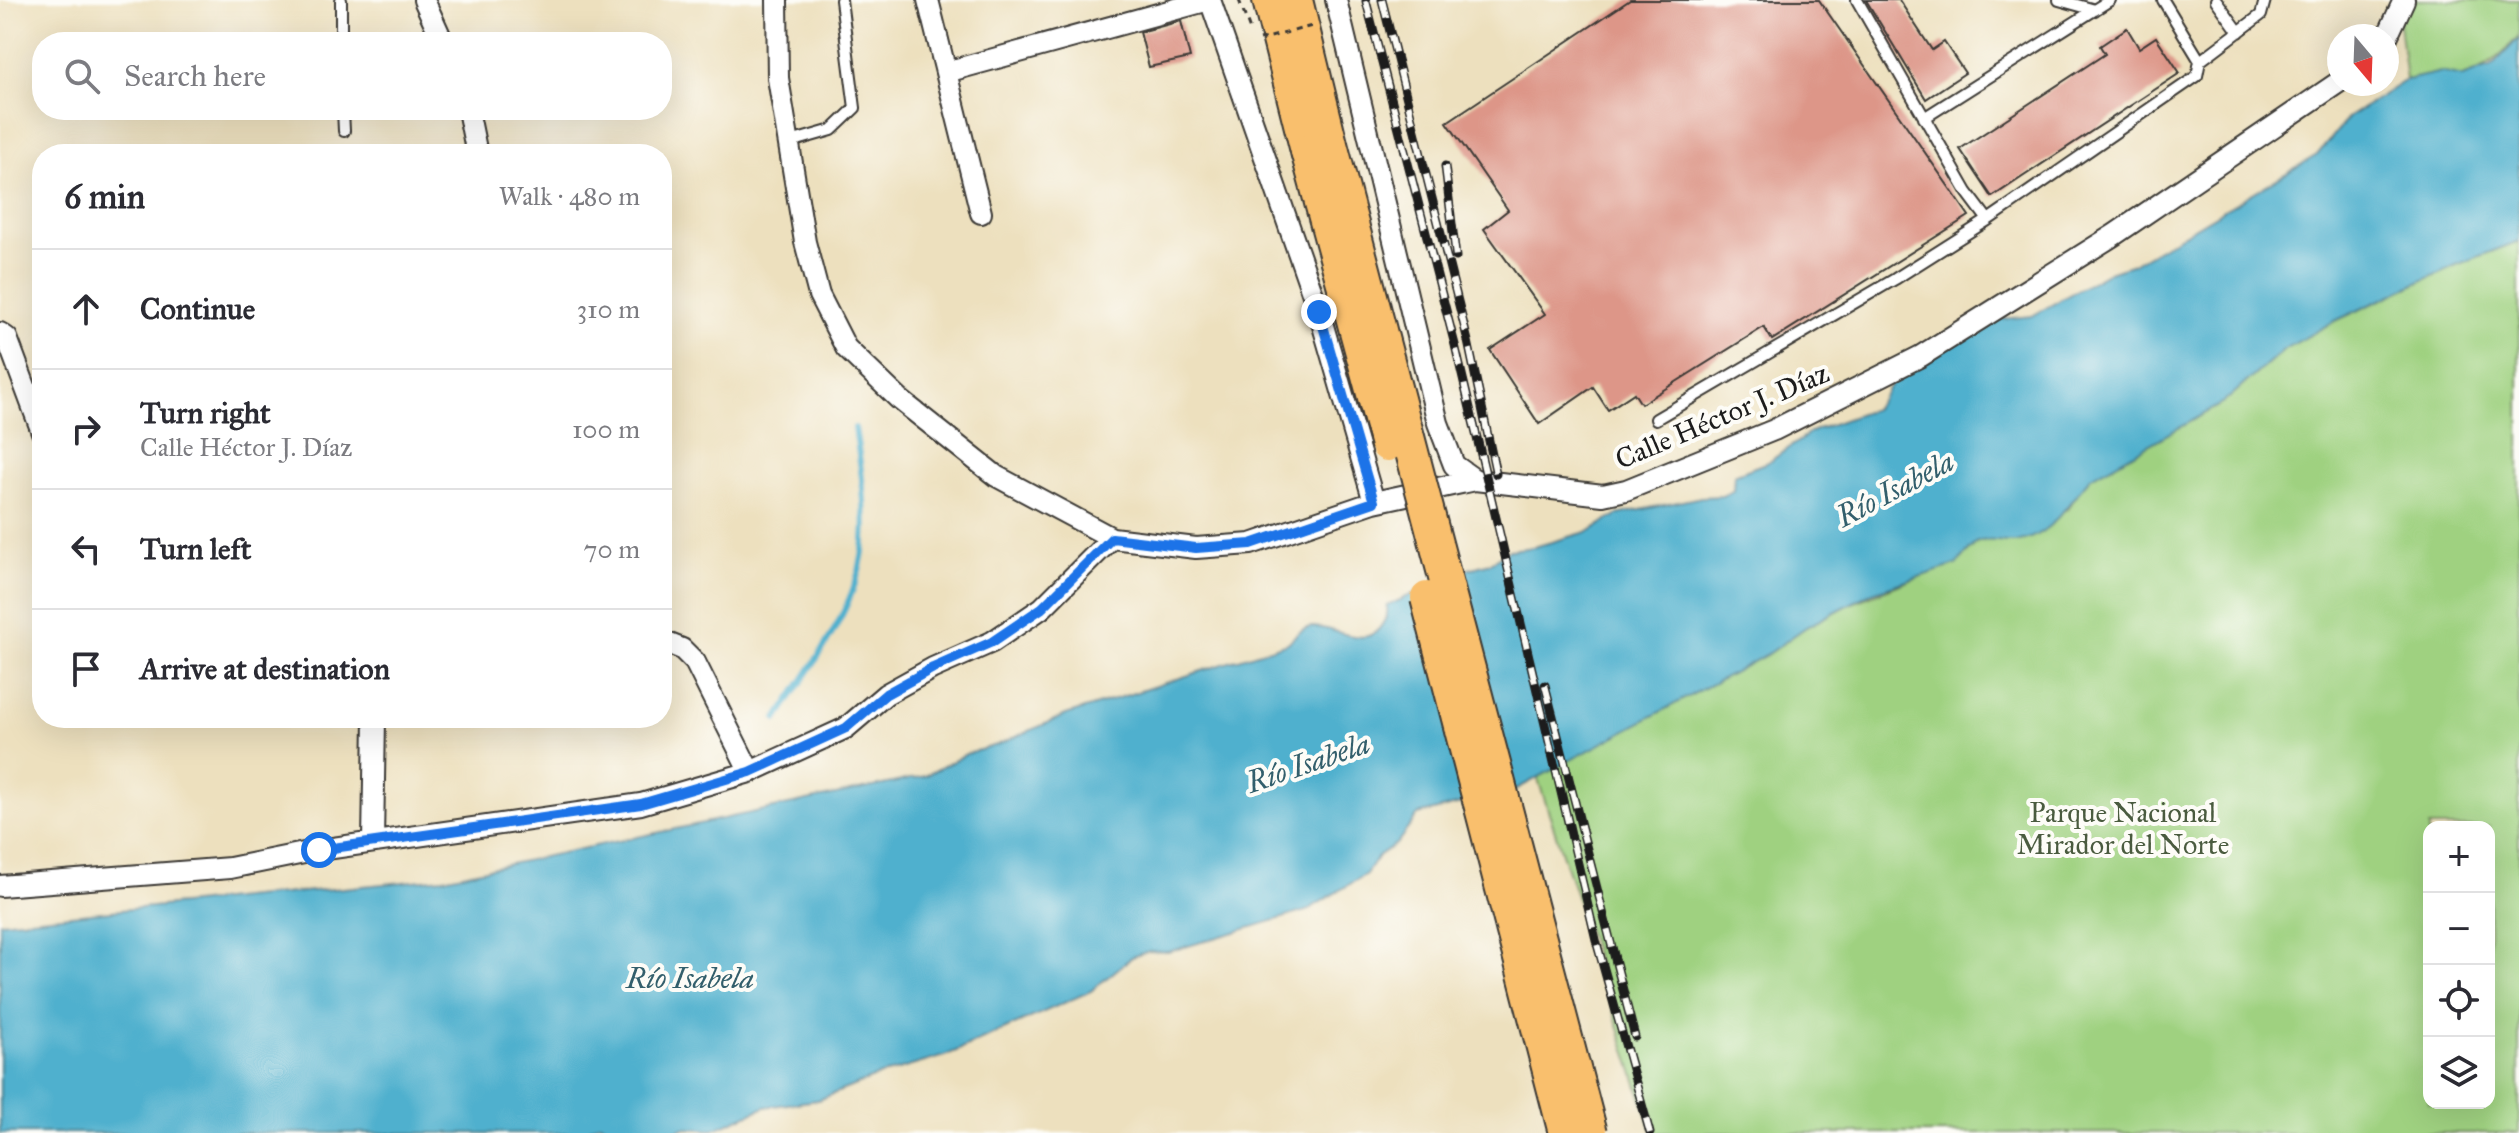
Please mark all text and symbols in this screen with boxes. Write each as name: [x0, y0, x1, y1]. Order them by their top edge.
north arrow: [2327, 24, 2399, 96]
search box: [32, 32, 672, 120]
icon: search: [60, 54, 104, 98]
text: Search here: [124, 58, 266, 94]
text: 6 min: [64, 176, 145, 217]
text: Walk · 480 m: [499, 180, 640, 212]
icon: ahead: [64, 287, 108, 331]
text: Continue: [140, 291, 255, 327]
text: 310 m: [577, 293, 640, 325]
route end: [1301, 294, 1337, 330]
street label: Calle Héctor J. Díaz: [1610, 355, 1834, 477]
text: Turn right: [140, 395, 271, 431]
icon: right: [64, 407, 108, 451]
text: 100 m: [572, 413, 640, 445]
text: Calle Héctor J. Díaz: [140, 431, 352, 463]
water label: Río Isabela: [1829, 443, 1960, 535]
icon: left: [64, 527, 108, 571]
text: Turn left: [140, 531, 251, 567]
text: 70 m: [584, 533, 640, 565]
icon: arrive: [64, 647, 108, 691]
text: Arrive at destination: [140, 651, 390, 687]
water label: Río Isabela: [1241, 725, 1374, 801]
park label: Parque Nacional Mirador del Norte: [2017, 795, 2229, 862]
map controls: [2423, 821, 2495, 1109]
button: +: [2423, 821, 2495, 893]
route start: [301, 832, 337, 868]
button: −: [2423, 893, 2495, 965]
water label: Río Isabela: [625, 960, 754, 996]
button: locate: [2423, 965, 2495, 1037]
button: layers: [2423, 1037, 2495, 1109]

